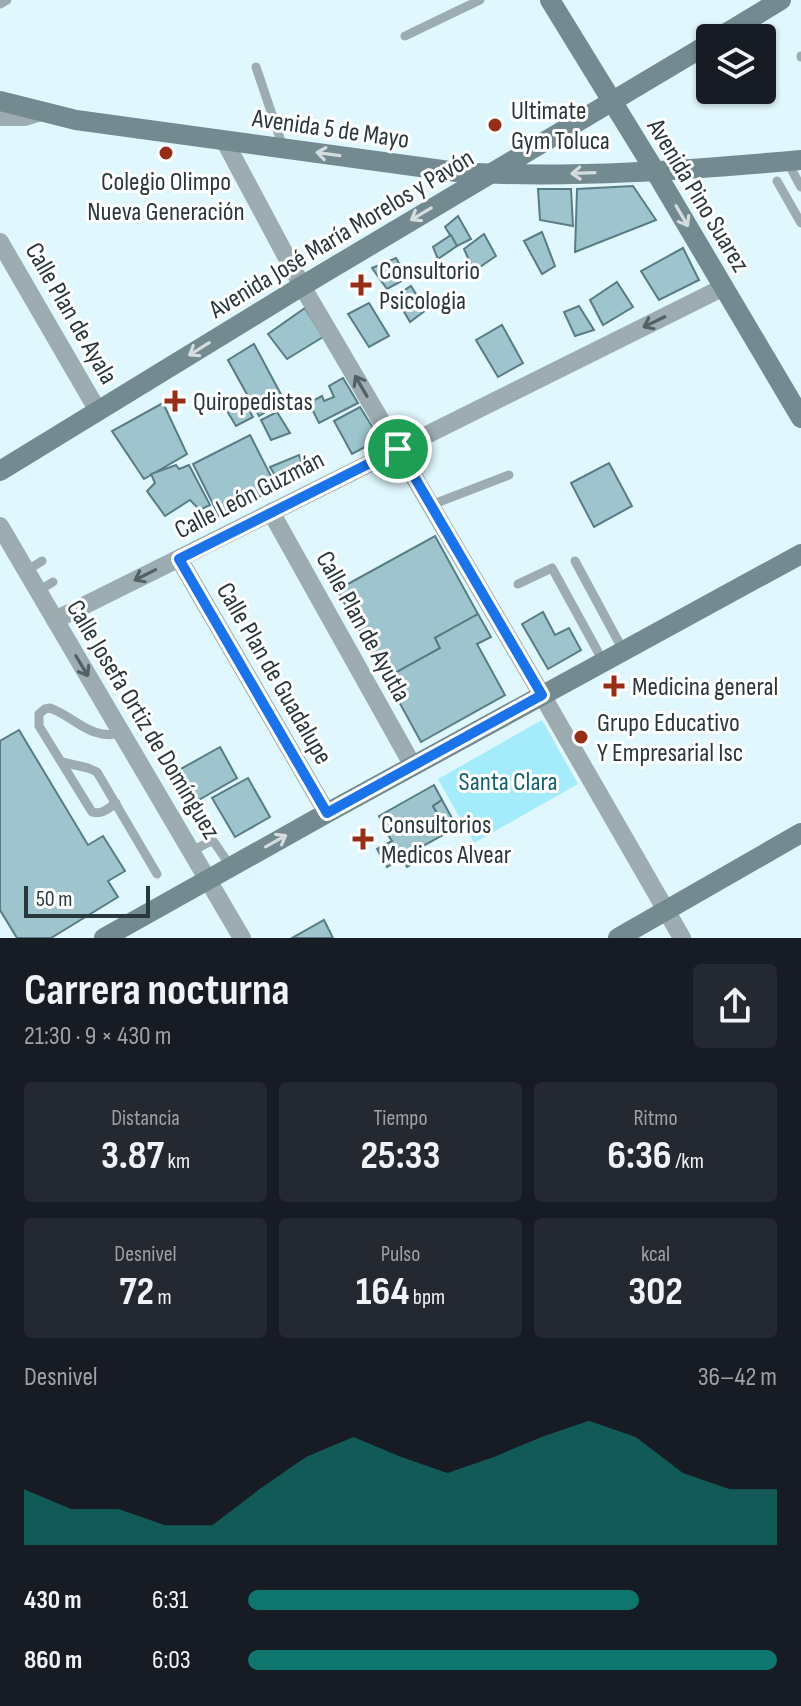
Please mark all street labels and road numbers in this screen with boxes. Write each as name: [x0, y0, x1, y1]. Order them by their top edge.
street label: Avenida 5 de Mayo: [249, 103, 411, 156]
street label: Avenida Pino Suarez: [639, 113, 755, 278]
street label: Avenida José María Morelos y Pavón: [203, 143, 480, 326]
street label: Calle Plan de Ayala: [18, 237, 124, 390]
street label: Calle León Guzmán: [170, 444, 329, 546]
street label: Calle Plan de Ayutla: [309, 546, 417, 707]
street label: Calle Plan de Guadalupe: [209, 577, 338, 770]
street label: Calle Josefa Ortiz de Domínguez: [59, 595, 226, 845]

